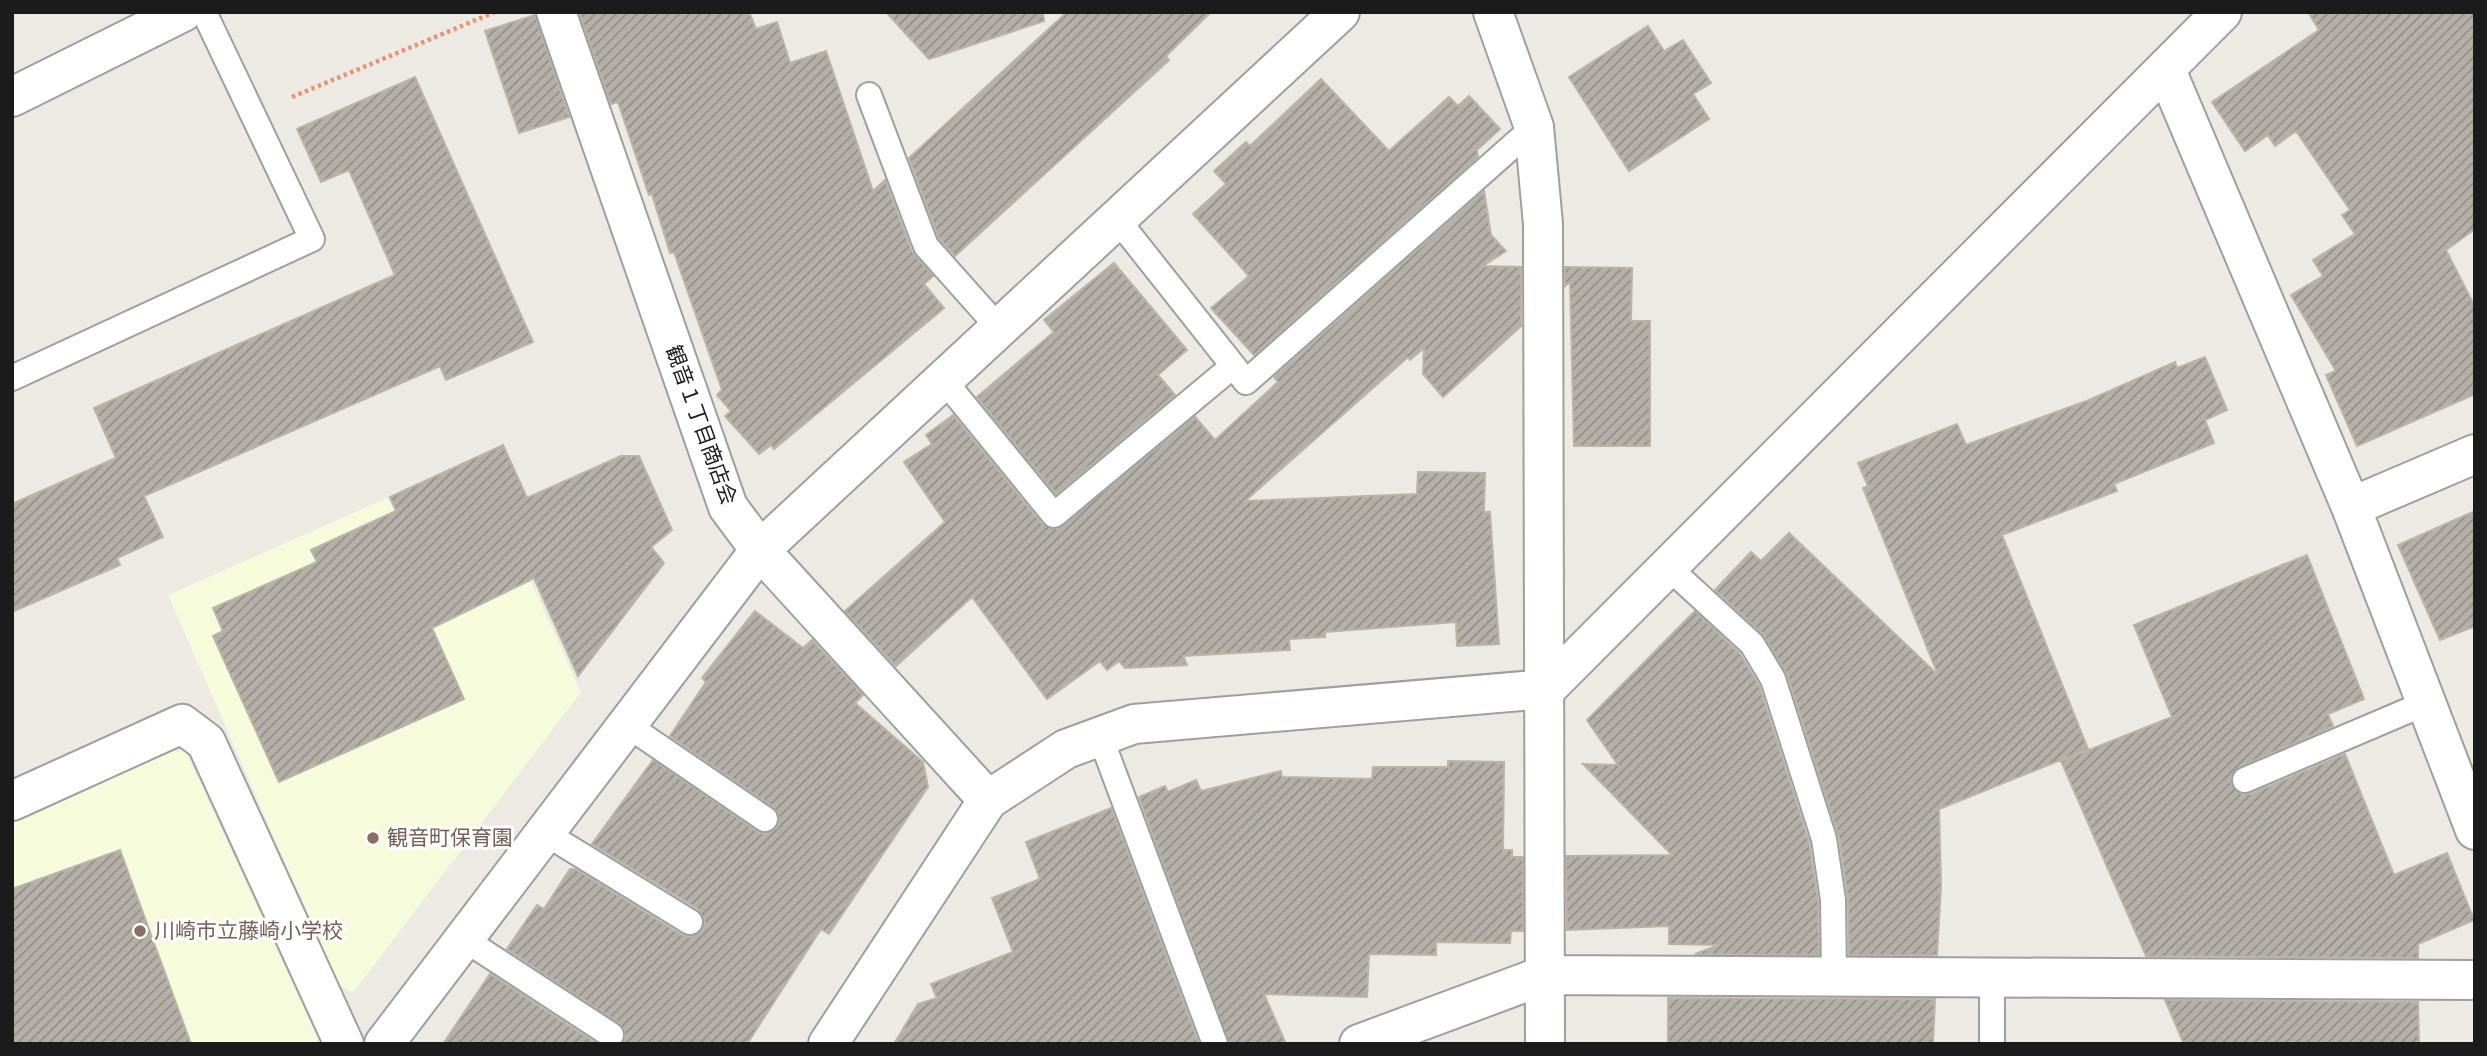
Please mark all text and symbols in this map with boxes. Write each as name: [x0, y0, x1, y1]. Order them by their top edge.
street label: 観音１丁目商店会: [661, 342, 741, 508]
place label: 観音町保育園: [387, 826, 513, 850]
marker: 観音町保育園: [365, 830, 381, 846]
place label: 川崎市立藤崎小学校: [154, 919, 343, 943]
marker: 川崎市立藤崎小学校: [132, 923, 148, 939]

